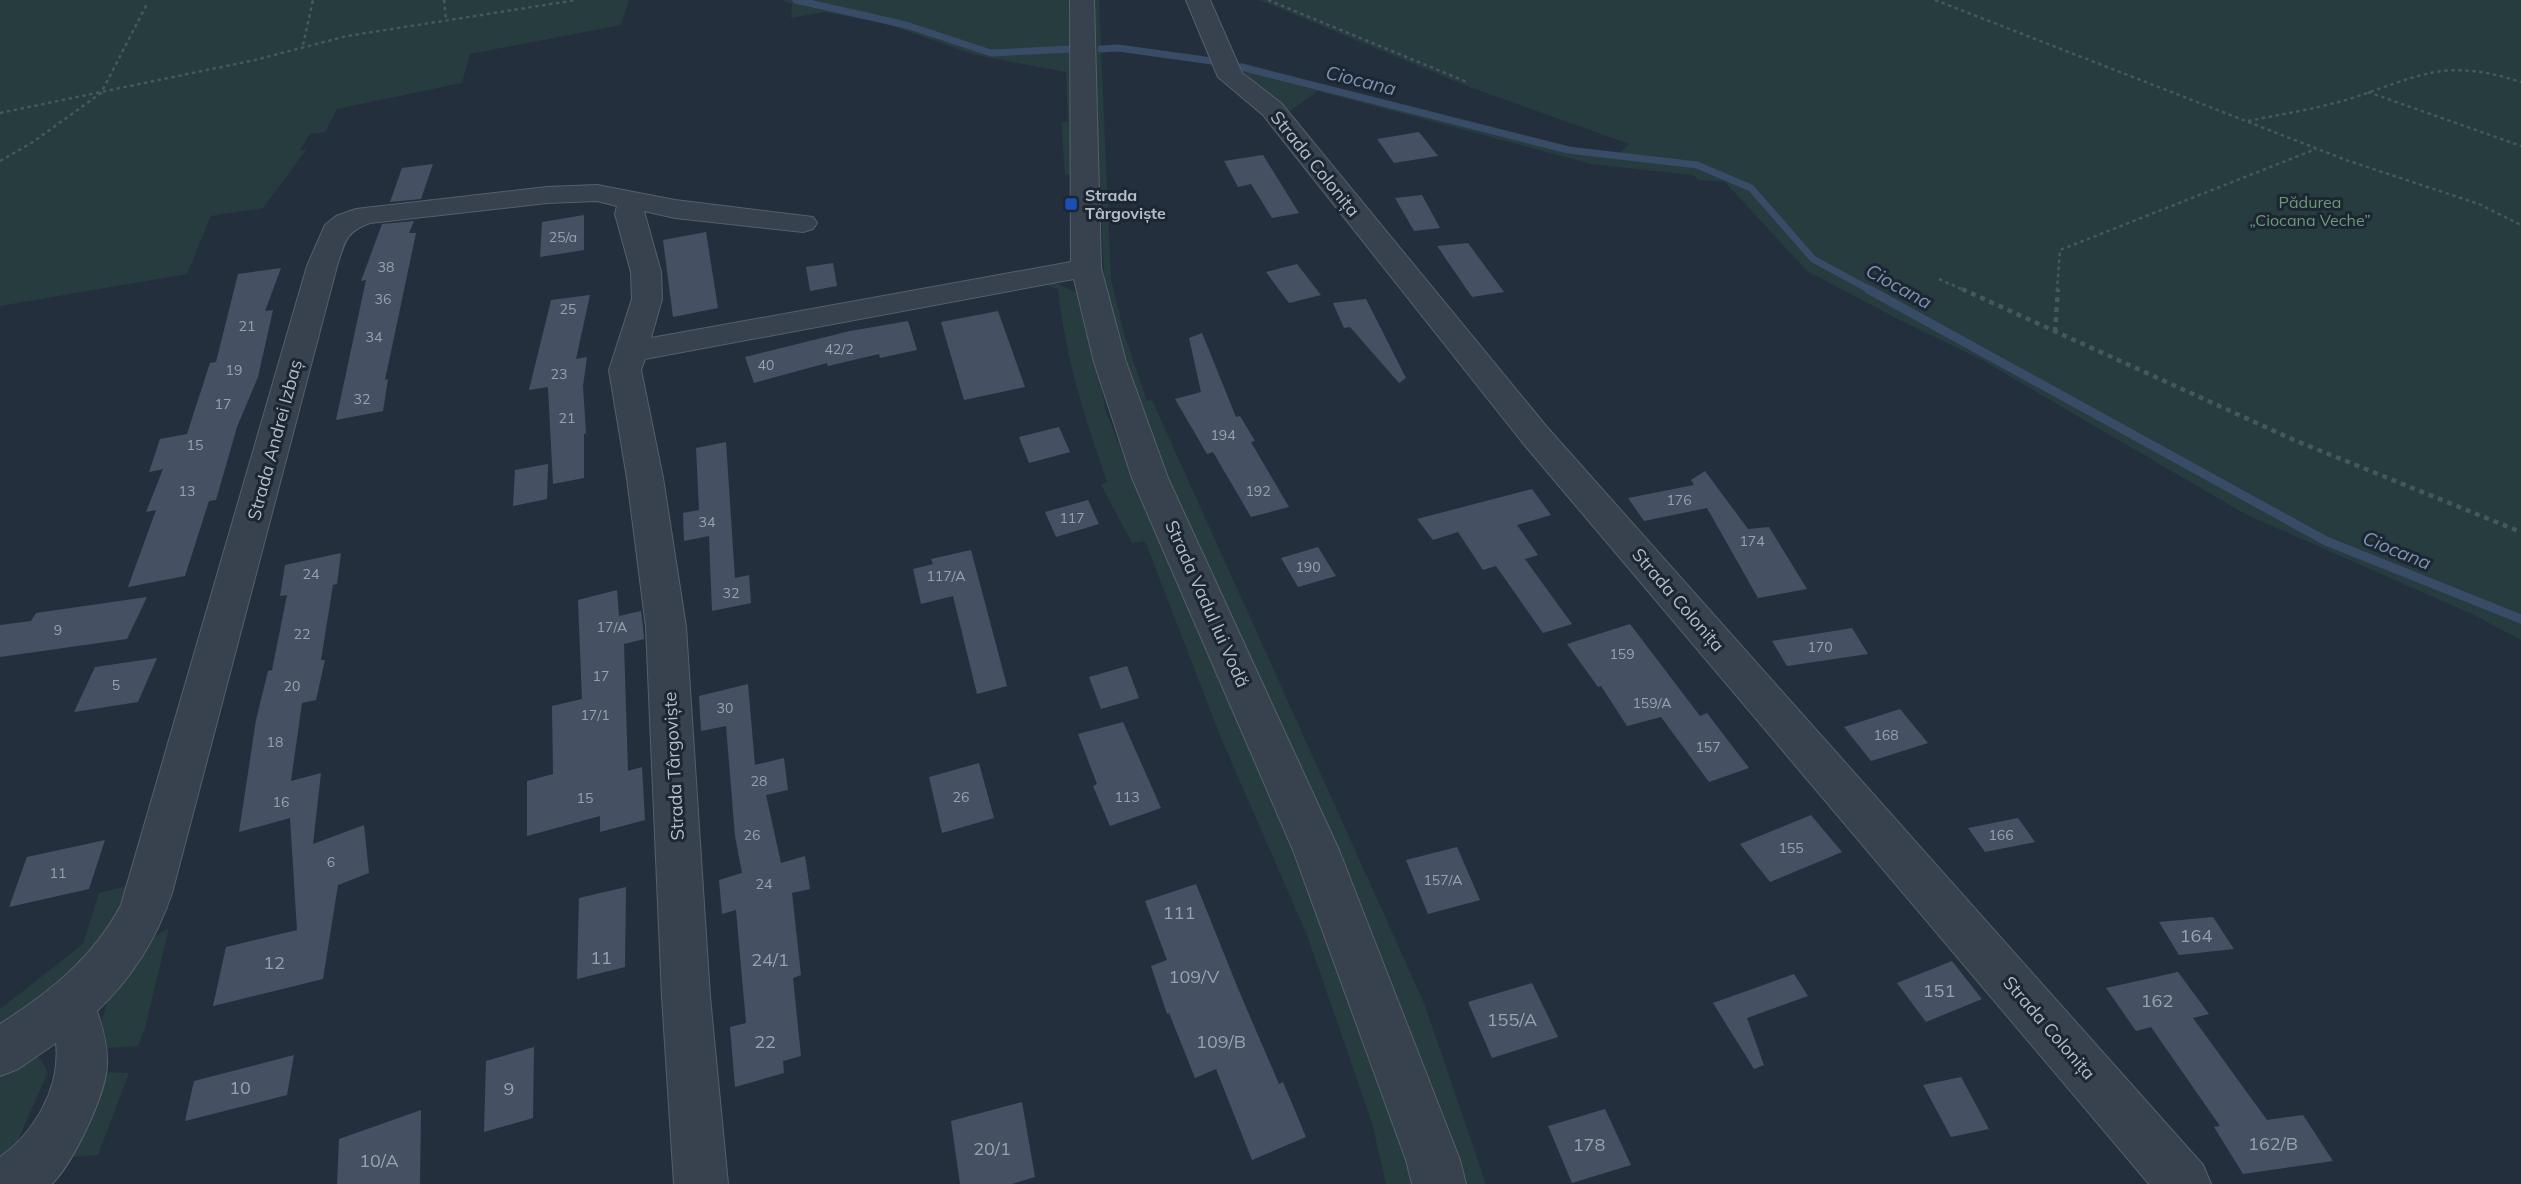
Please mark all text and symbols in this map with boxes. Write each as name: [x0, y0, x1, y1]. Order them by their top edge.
water label: Ciocana: [1323, 60, 1399, 100]
street label: Strada Colonița: [1266, 106, 1365, 221]
place label: Strada Târgoviște: [1085, 185, 1166, 224]
park label: Pădurea „Ciocana Veche”: [2249, 192, 2371, 230]
marker: Strada Târgoviște: [1063, 196, 1079, 212]
house number: 25/a: [549, 228, 577, 246]
house number: 38: [378, 258, 394, 276]
water label: Ciocana: [1862, 258, 1936, 314]
house number: 36: [375, 290, 391, 308]
house number: 25: [560, 300, 576, 318]
house number: 21: [239, 317, 255, 335]
house number: 34: [366, 328, 383, 346]
house number: 42/2: [824, 340, 854, 358]
house number: 40: [758, 356, 774, 374]
street label: Strada Andrei Izbaș: [242, 357, 307, 523]
house number: 19: [226, 361, 242, 379]
house number: 23: [551, 365, 567, 383]
house number: 32: [354, 390, 370, 408]
house number: 17: [215, 395, 231, 413]
house number: 21: [559, 409, 575, 427]
house number: 194: [1210, 426, 1236, 444]
house number: 15: [187, 436, 203, 454]
house number: 13: [179, 482, 195, 500]
house number: 192: [1245, 482, 1271, 500]
house number: 176: [1666, 491, 1692, 509]
house number: 117: [1059, 509, 1085, 527]
house number: 34: [699, 513, 716, 531]
street label: Strada Vadul lui Vodă: [1160, 517, 1255, 691]
water label: Ciocana: [2359, 525, 2435, 575]
house number: 174: [1739, 532, 1765, 550]
street label: Strada Colonița: [1627, 543, 1730, 656]
house number: 190: [1295, 558, 1321, 576]
house number: 24: [303, 565, 320, 583]
house number: 117/A: [926, 567, 966, 585]
house number: 32: [723, 584, 739, 602]
house number: 17/A: [597, 618, 628, 636]
house number: 9: [54, 621, 62, 639]
house number: 22: [294, 625, 310, 643]
house number: 170: [1807, 638, 1833, 656]
house number: 159: [1609, 645, 1635, 663]
house number: 17: [593, 667, 609, 685]
house number: 5: [112, 676, 120, 694]
house number: 20: [284, 677, 300, 695]
street label: Strada Târgoviște: [658, 691, 689, 841]
house number: 159/A: [1632, 694, 1672, 712]
house number: 30: [717, 699, 733, 717]
house number: 17/1: [580, 706, 610, 724]
house number: 168: [1873, 726, 1899, 744]
house number: 18: [267, 733, 283, 751]
house number: 157: [1695, 738, 1721, 756]
house number: 28: [751, 772, 767, 790]
house number: 26: [953, 788, 969, 806]
house number: 113: [1114, 788, 1140, 806]
house number: 15: [577, 789, 593, 807]
house number: 16: [273, 793, 289, 811]
house number: 26: [744, 826, 760, 844]
house number: 166: [1988, 826, 2014, 844]
house number: 155: [1778, 839, 1804, 857]
house number: 6: [327, 853, 335, 871]
house number: 11: [50, 864, 66, 882]
house number: 157/A: [1423, 871, 1463, 889]
house number: 24: [756, 875, 773, 893]
house number: 111: [1163, 901, 1195, 924]
house number: 164: [2180, 924, 2212, 947]
house number: 11: [590, 946, 612, 969]
house number: 24/1: [751, 948, 789, 971]
house number: 12: [263, 951, 285, 974]
house number: 109/V: [1169, 965, 1220, 988]
street label: Strada Colonița: [1998, 971, 2101, 1084]
house number: 151: [1923, 979, 1955, 1002]
house number: 162: [2141, 989, 2173, 1012]
house number: 155/A: [1487, 1008, 1537, 1031]
house number: 22: [754, 1030, 776, 1053]
house number: 109/B: [1196, 1030, 1246, 1053]
house number: 10: [229, 1076, 251, 1099]
house number: 9: [504, 1077, 514, 1100]
house number: 162/B: [2248, 1132, 2298, 1155]
house number: 178: [1573, 1133, 1605, 1156]
house number: 20/1: [973, 1137, 1011, 1160]
house number: 10/A: [359, 1149, 399, 1172]

